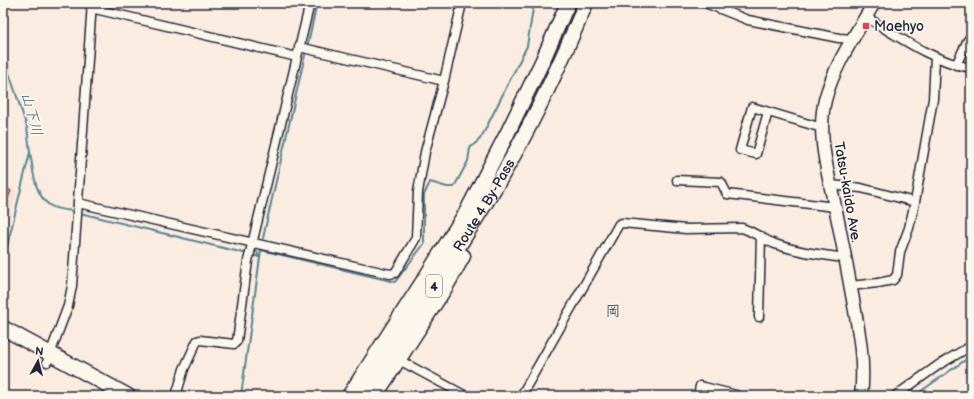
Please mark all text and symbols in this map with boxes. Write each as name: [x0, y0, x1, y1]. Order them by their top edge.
place label: Maehyo: [874, 18, 924, 35]
marker: Maehyo: [861, 21, 871, 31]
water label: 山下川: [17, 90, 47, 138]
street label: Tatsu-kaido Ave.: [830, 141, 865, 244]
street label: Route 4 By-Pass: [450, 156, 519, 255]
road number: 4: [426, 275, 442, 297]
district label: 岡: [605, 302, 621, 321]
north arrow: [18, 341, 58, 381]
text: N: [34, 345, 44, 359]

